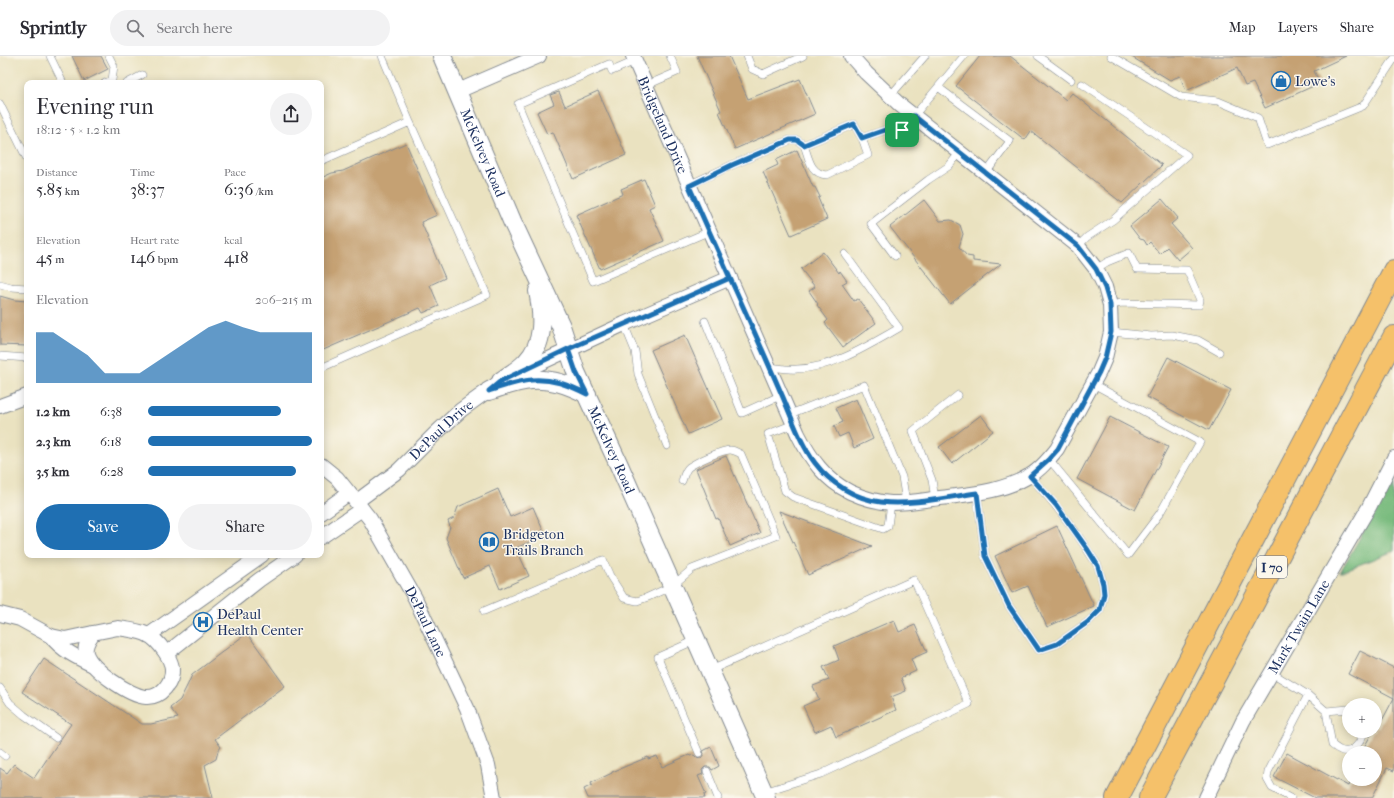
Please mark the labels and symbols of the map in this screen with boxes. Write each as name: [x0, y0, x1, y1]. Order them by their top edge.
shop icon: Lowe's: [1270, 70, 1292, 92]
place label: Lowe's: [1295, 73, 1335, 90]
street label: Bridgeland Drive: [634, 74, 691, 176]
street label: McKelvey Road: [456, 106, 509, 200]
pin: [885, 113, 919, 147]
street label: DePaul Drive: [406, 396, 477, 464]
street label: McKelvey Road: [584, 403, 639, 497]
place label: Bridgeton Trails Branch: [503, 526, 584, 559]
library icon: Bridgeton Trails Branch: [478, 531, 500, 553]
road number: I 70: [1257, 556, 1287, 578]
street label: Mark Twain Lane: [1265, 577, 1333, 677]
street label: DePaul Lane: [401, 583, 450, 660]
place label: DePaul Health Center: [217, 606, 303, 639]
hospital icon: DePaul Health Center: [192, 611, 214, 633]

